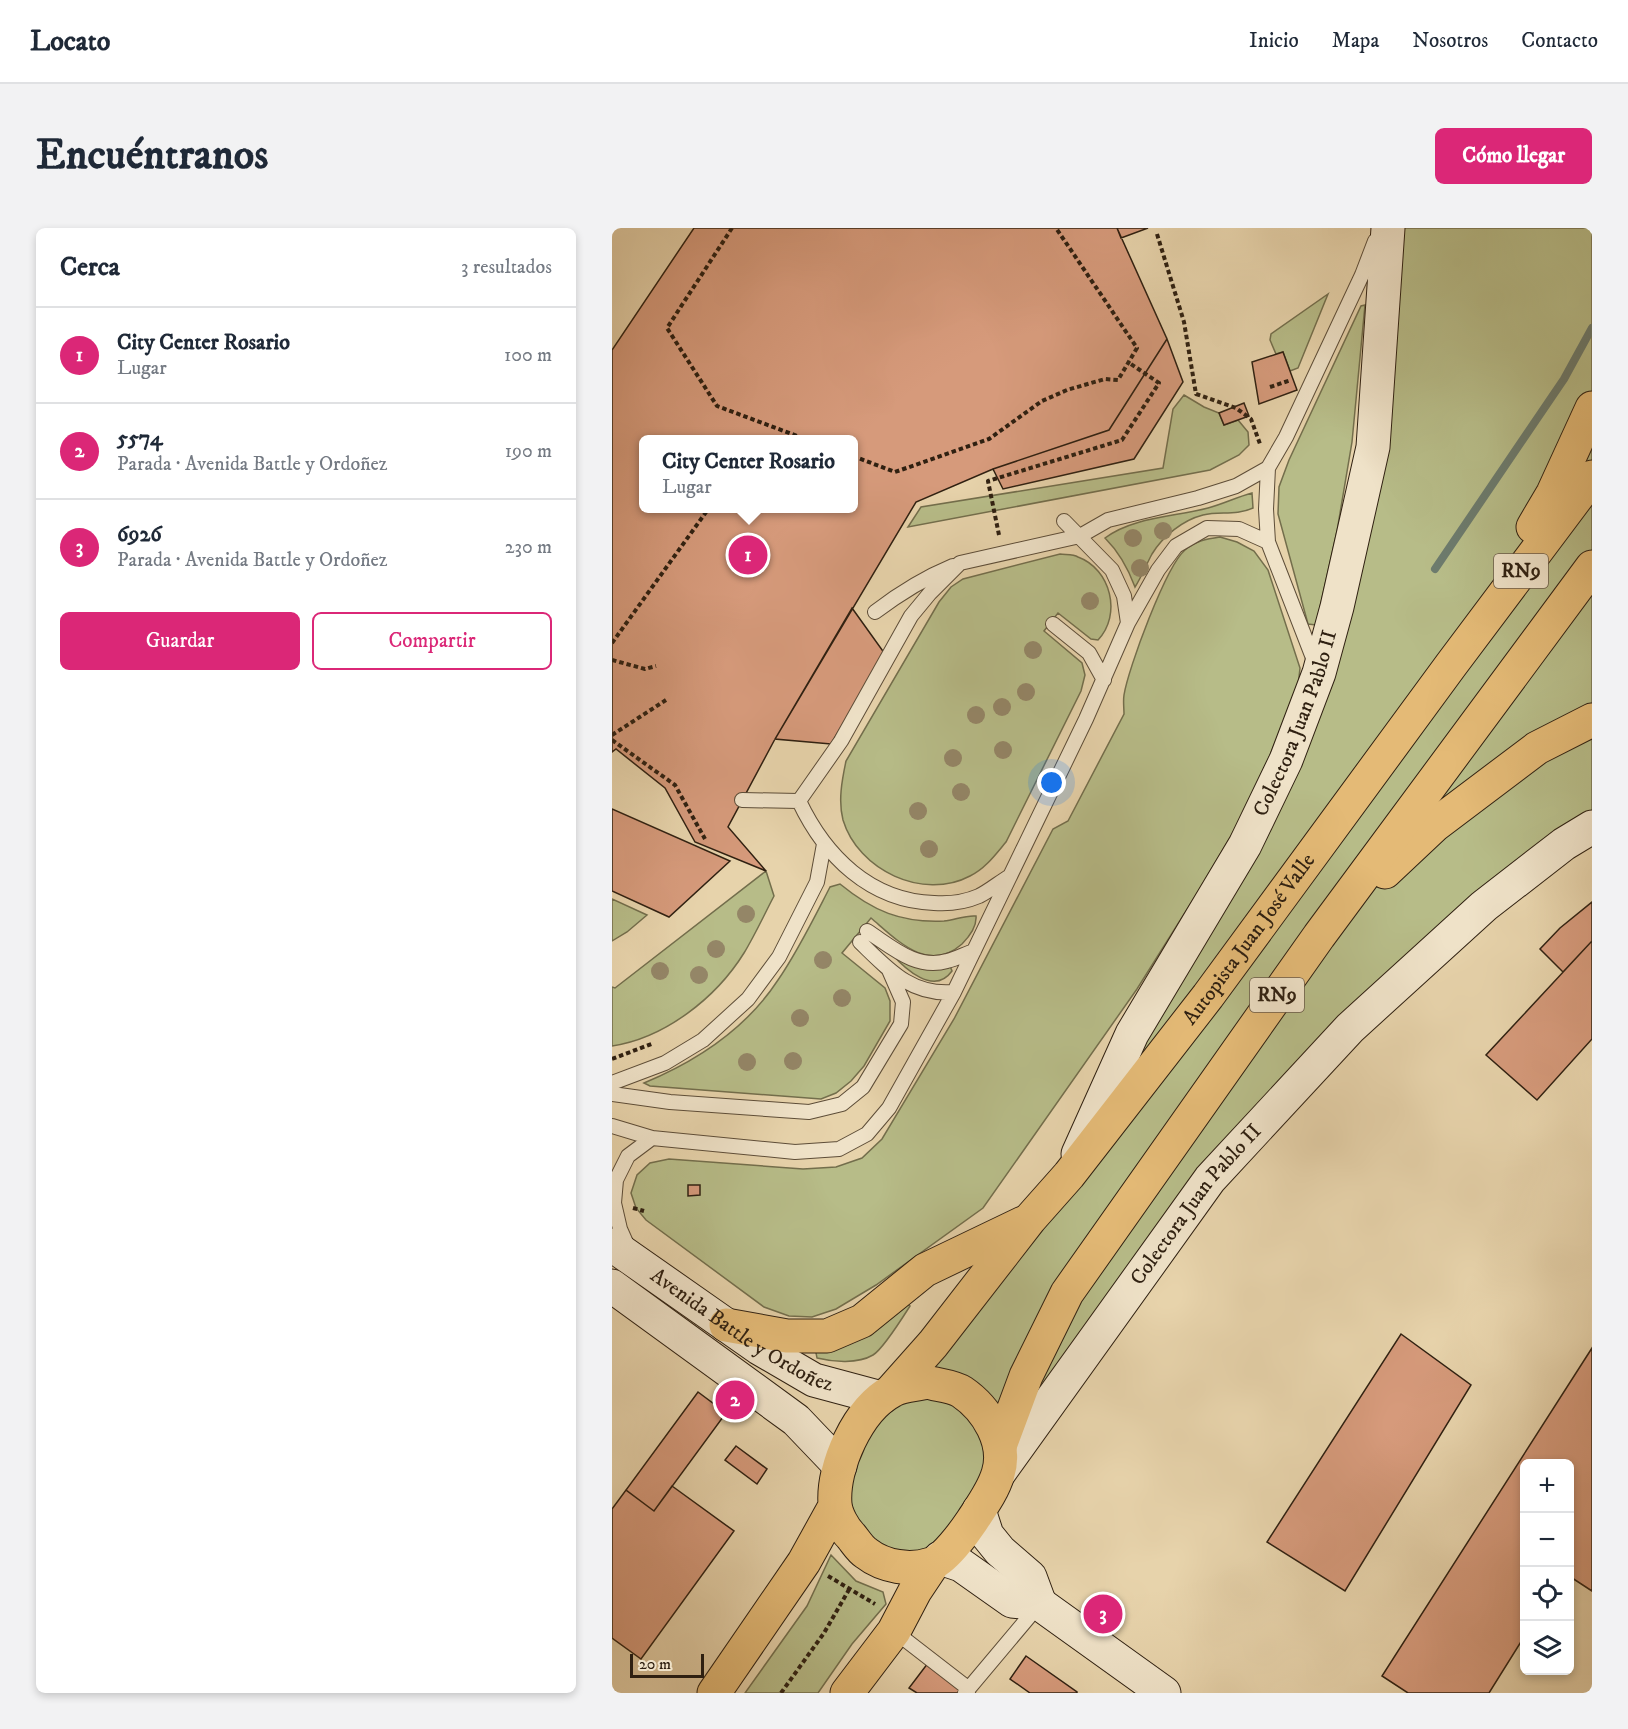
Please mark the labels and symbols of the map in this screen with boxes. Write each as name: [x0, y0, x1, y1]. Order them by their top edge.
pin: 1: [728, 532, 768, 578]
road number: RN9: [1494, 554, 1548, 588]
street label: Colectora Juan Pablo II: [1248, 627, 1343, 821]
your location: [1037, 768, 1066, 797]
street label: Autopista Juan José Valle: [1177, 848, 1321, 1030]
road number: RN9: [1250, 978, 1304, 1012]
street label: Colectora Juan Pablo II: [1125, 1119, 1267, 1290]
street label: Avenida Battle y Ordoñez: [645, 1263, 836, 1398]
pin: 2: [716, 1378, 754, 1422]
pin: 3: [1084, 1592, 1122, 1636]
scale bar: [630, 1651, 704, 1678]

